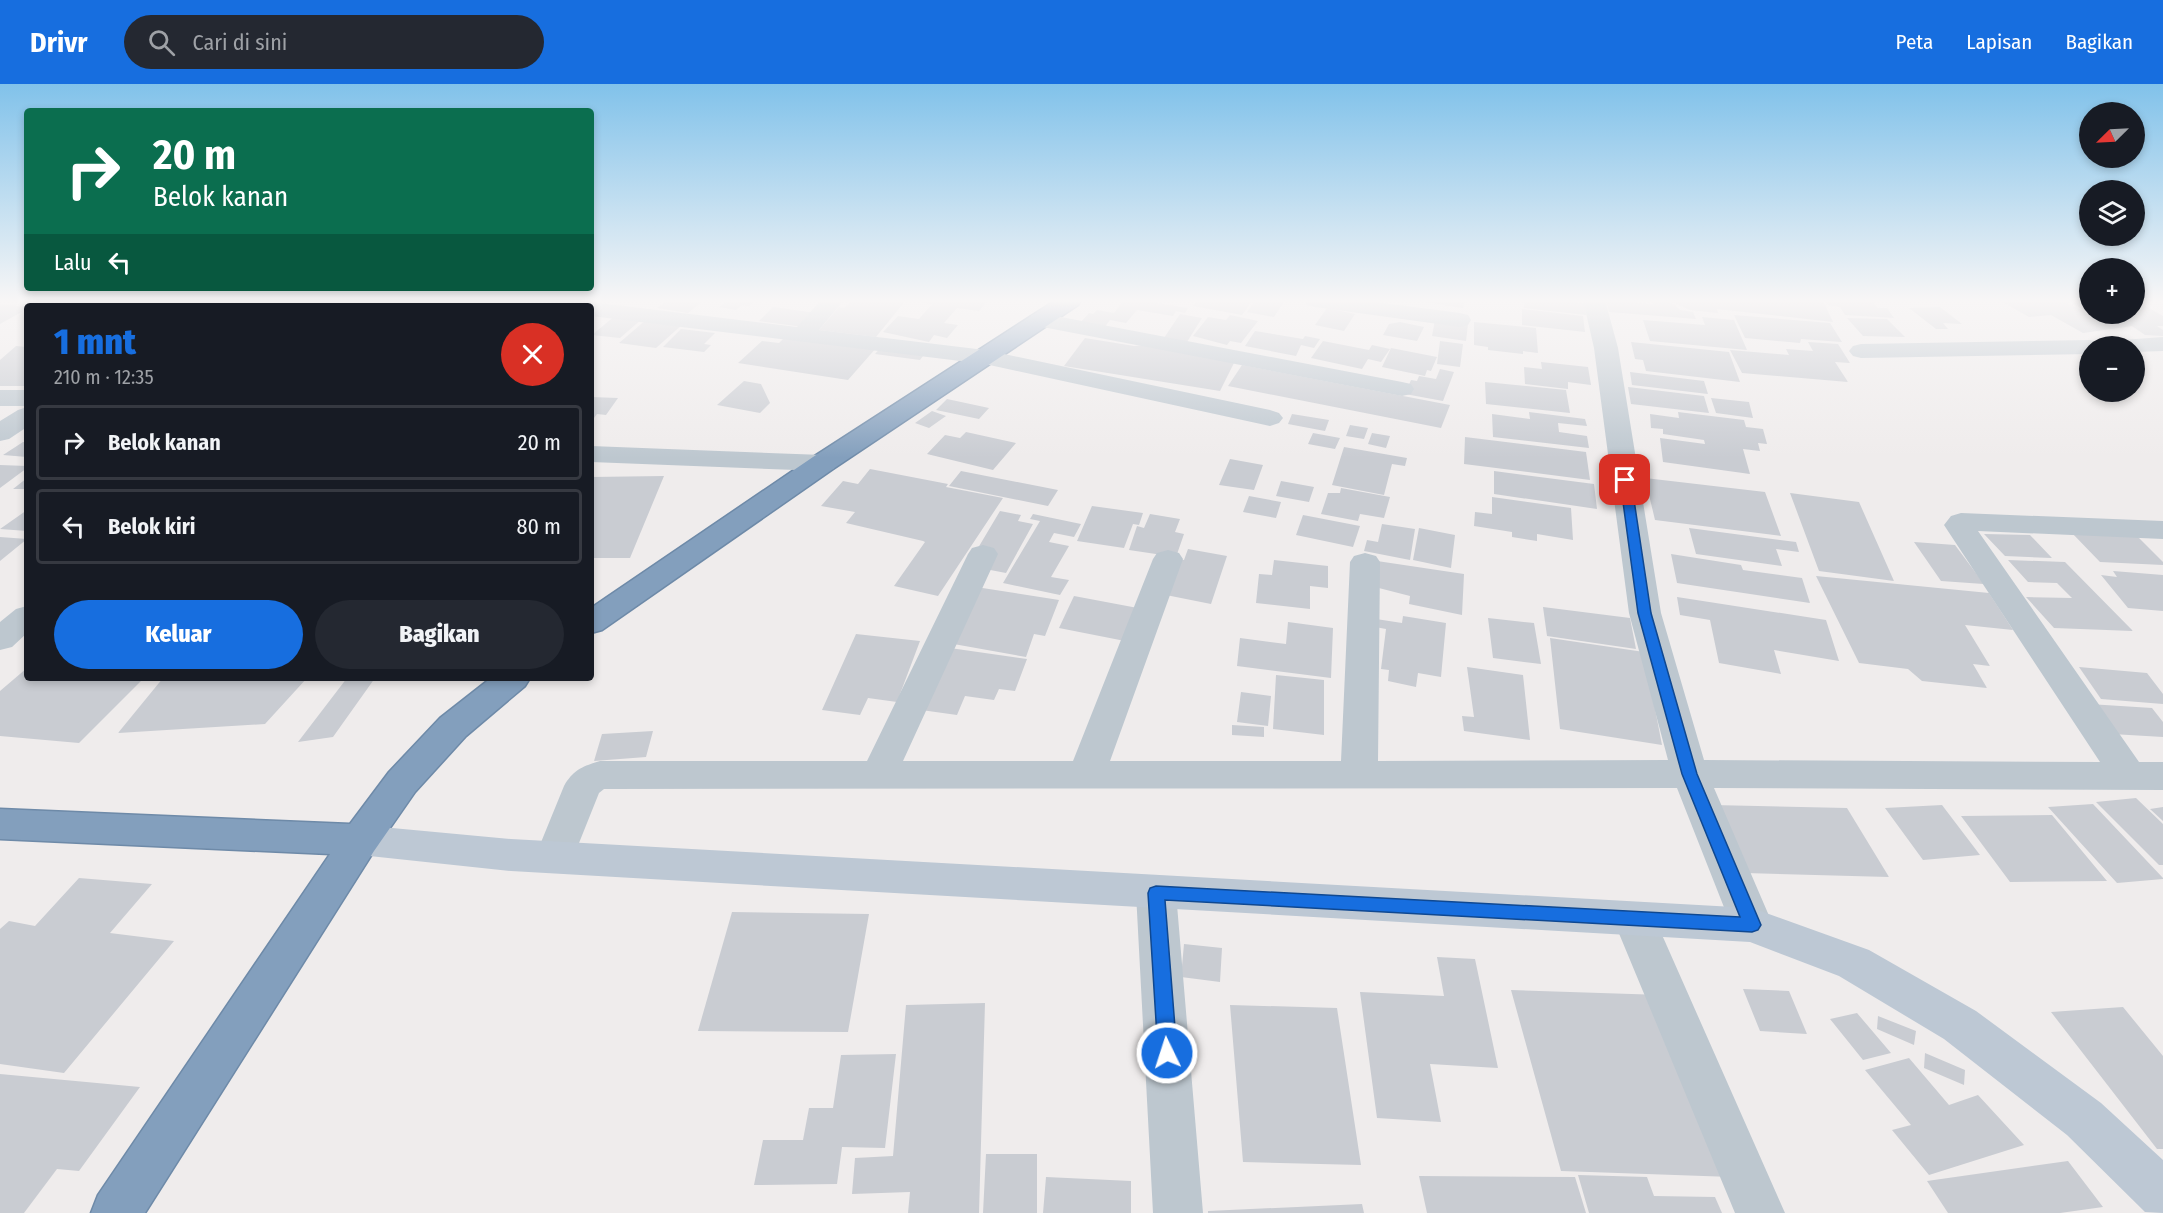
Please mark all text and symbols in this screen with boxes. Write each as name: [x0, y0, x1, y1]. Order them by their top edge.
search box: [124, 15, 544, 69]
text: Drivr: [30, 26, 88, 59]
icon: search: [145, 26, 178, 59]
text: Cari di sini: [193, 29, 287, 56]
text: Peta: [1896, 29, 1933, 55]
text: Lapisan: [1966, 29, 2032, 55]
text: Bagikan: [2065, 29, 2133, 55]
north arrow: [2079, 102, 2145, 168]
map controls: [2079, 102, 2145, 402]
text: 20 m: [153, 130, 236, 180]
icon: right: [54, 132, 132, 210]
button: layers: [2079, 180, 2145, 246]
text: Belok kanan: [153, 181, 288, 213]
icon: left: [103, 246, 136, 279]
text: Lalu: [54, 249, 91, 276]
button: +: [2079, 258, 2145, 324]
text: 1 mnt: [54, 320, 136, 364]
button: close: [501, 323, 564, 386]
button: −: [2079, 336, 2145, 402]
text: 210 m · 12:35: [54, 365, 154, 389]
icon: right: [57, 426, 90, 459]
text: Belok kanan: [108, 429, 221, 456]
text: 20 m: [518, 429, 561, 456]
pin: [1599, 454, 1650, 505]
icon: arrive: [1608, 463, 1641, 496]
icon: left: [57, 510, 90, 543]
text: Belok kiri: [108, 513, 196, 540]
text: 80 m: [516, 513, 561, 540]
button: Keluar: [54, 600, 303, 669]
button: Bagikan: [315, 600, 564, 669]
position arrow: [1135, 1021, 1199, 1085]

